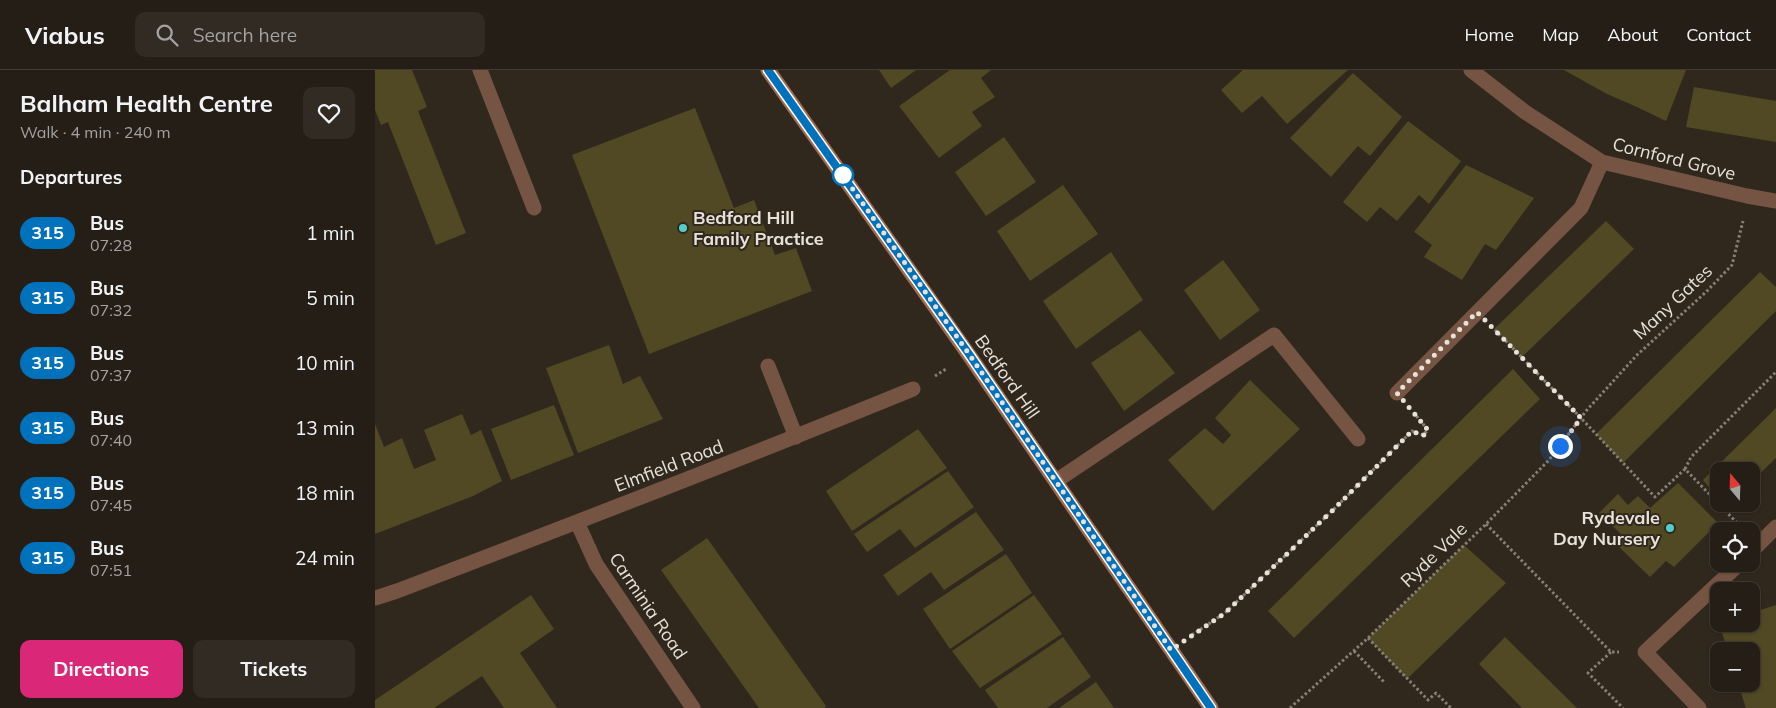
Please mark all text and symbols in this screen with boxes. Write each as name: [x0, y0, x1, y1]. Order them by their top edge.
search box: [135, 12, 485, 57]
text: Viabus: [25, 20, 105, 50]
icon: search: [153, 21, 181, 49]
text: Search here: [193, 23, 297, 47]
text: Home: [1464, 23, 1514, 46]
text: Map: [1542, 23, 1579, 46]
text: About: [1607, 23, 1658, 46]
text: Contact: [1686, 23, 1751, 46]
button: heart: [303, 87, 355, 139]
text: Balham Health Centre: [20, 88, 273, 118]
text: Walk · 4 min · 240 m: [20, 122, 171, 142]
street label: Cornford Grove: [1610, 132, 1738, 185]
unlabelled marker: [832, 164, 854, 186]
text: Departures: [20, 165, 122, 189]
place label: Bedford Hill Family Practice: [693, 206, 824, 250]
text: Bus: [90, 211, 124, 235]
text: 315: [31, 221, 64, 244]
text: 1 min: [306, 221, 355, 245]
marker: Bedford Hill Family Practice: [677, 222, 689, 234]
text: 07:28: [90, 235, 132, 255]
street label: Many Gates: [1628, 259, 1717, 344]
text: Bus: [90, 276, 124, 300]
text: 315: [31, 286, 64, 309]
text: 5 min: [306, 286, 355, 310]
text: 07:32: [90, 300, 132, 320]
street label: Bedford Hill: [970, 330, 1045, 423]
text: Bus: [90, 341, 124, 365]
text: 315: [31, 351, 64, 374]
text: 10 min: [295, 351, 355, 375]
text: 07:37: [90, 365, 132, 385]
text: Bus: [90, 406, 124, 430]
text: 315: [31, 416, 64, 439]
text: 13 min: [295, 416, 355, 440]
text: 07:40: [90, 430, 132, 450]
street label: Elmfield Road: [611, 434, 726, 497]
your location: [1548, 434, 1573, 459]
north arrow: [1710, 462, 1760, 512]
map controls: [1710, 462, 1760, 692]
text: Bus: [90, 471, 124, 495]
text: 315: [31, 481, 64, 504]
text: 18 min: [295, 481, 355, 505]
text: 07:45: [90, 495, 132, 515]
place label: Rydevale Day Nursery: [1553, 506, 1660, 550]
street label: Ryde Vale: [1396, 517, 1472, 592]
marker: Rydevale Day Nursery: [1664, 522, 1676, 534]
button: locate: [1710, 522, 1760, 572]
text: Bus: [90, 536, 124, 560]
text: 315: [31, 546, 64, 569]
text: 24 min: [295, 546, 355, 570]
street label: Carminia Road: [604, 548, 693, 664]
text: 07:51: [90, 560, 132, 580]
button: +: [1710, 582, 1760, 632]
button: Directions: [20, 640, 183, 698]
button: Tickets: [193, 640, 355, 698]
button: −: [1710, 642, 1760, 692]

